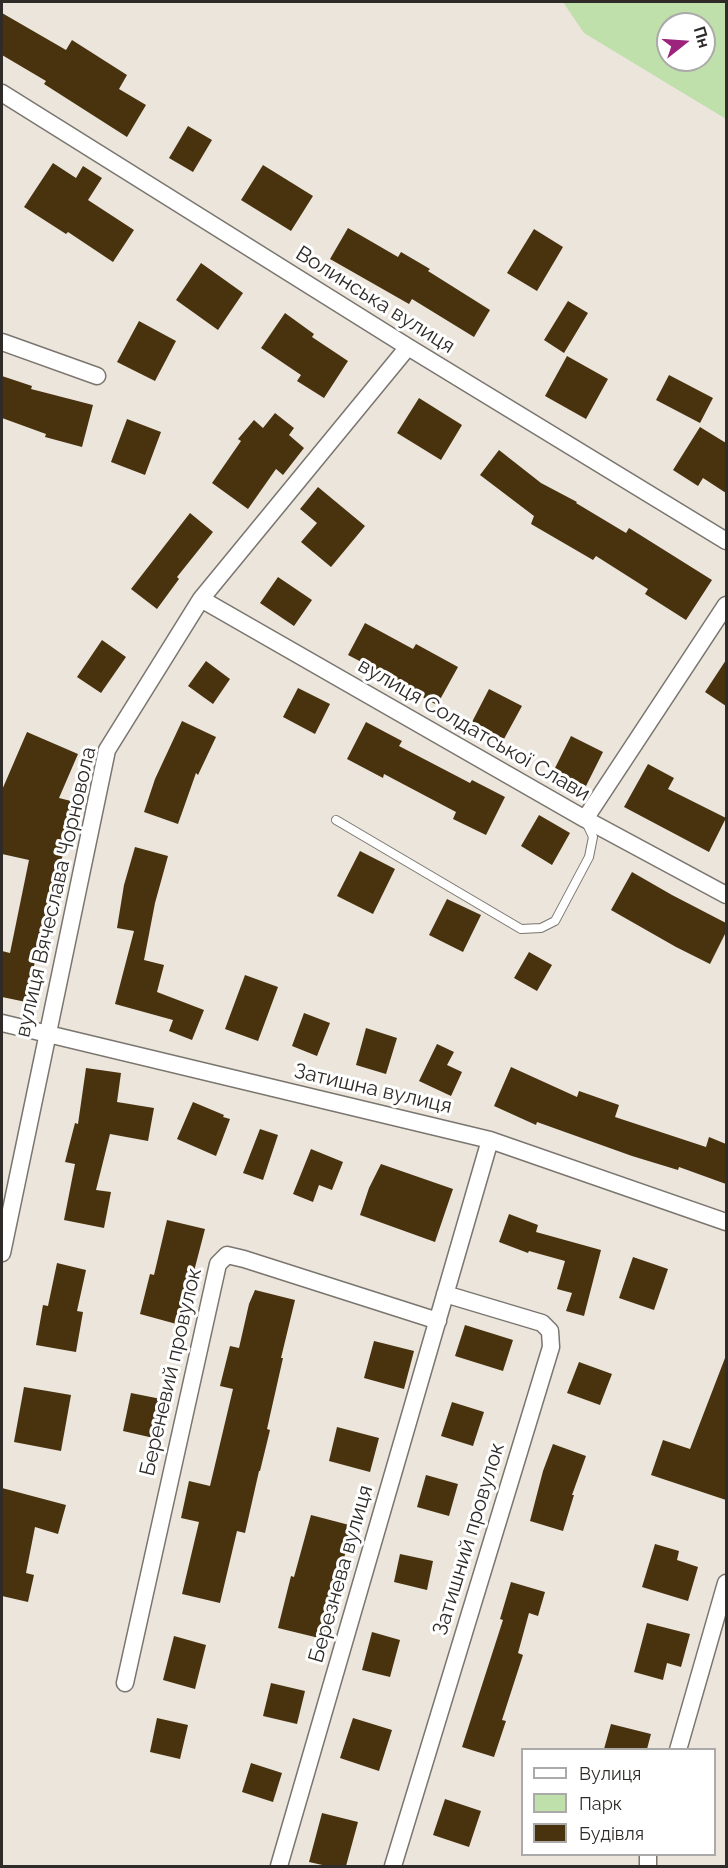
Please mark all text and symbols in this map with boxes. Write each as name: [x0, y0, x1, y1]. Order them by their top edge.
north arrow: [656, 12, 716, 72]
text: Пн: [690, 24, 714, 50]
street label: Волинська вулиця: [291, 241, 459, 359]
street label: вулиця Солдатської Слави: [353, 653, 595, 807]
street label: вулиця Вячеслава Чорновола: [10, 744, 102, 1040]
street label: Затишна вулиця: [292, 1059, 454, 1119]
street label: Береневий провулок: [135, 1266, 207, 1478]
street label: Затишний провулок: [428, 1440, 510, 1638]
street label: Березнева вулиця: [304, 1482, 378, 1666]
legend: [521, 1748, 716, 1856]
text: Вулиця: [579, 1763, 641, 1784]
text: Парк: [579, 1793, 622, 1814]
text: Будівля: [579, 1823, 644, 1844]

